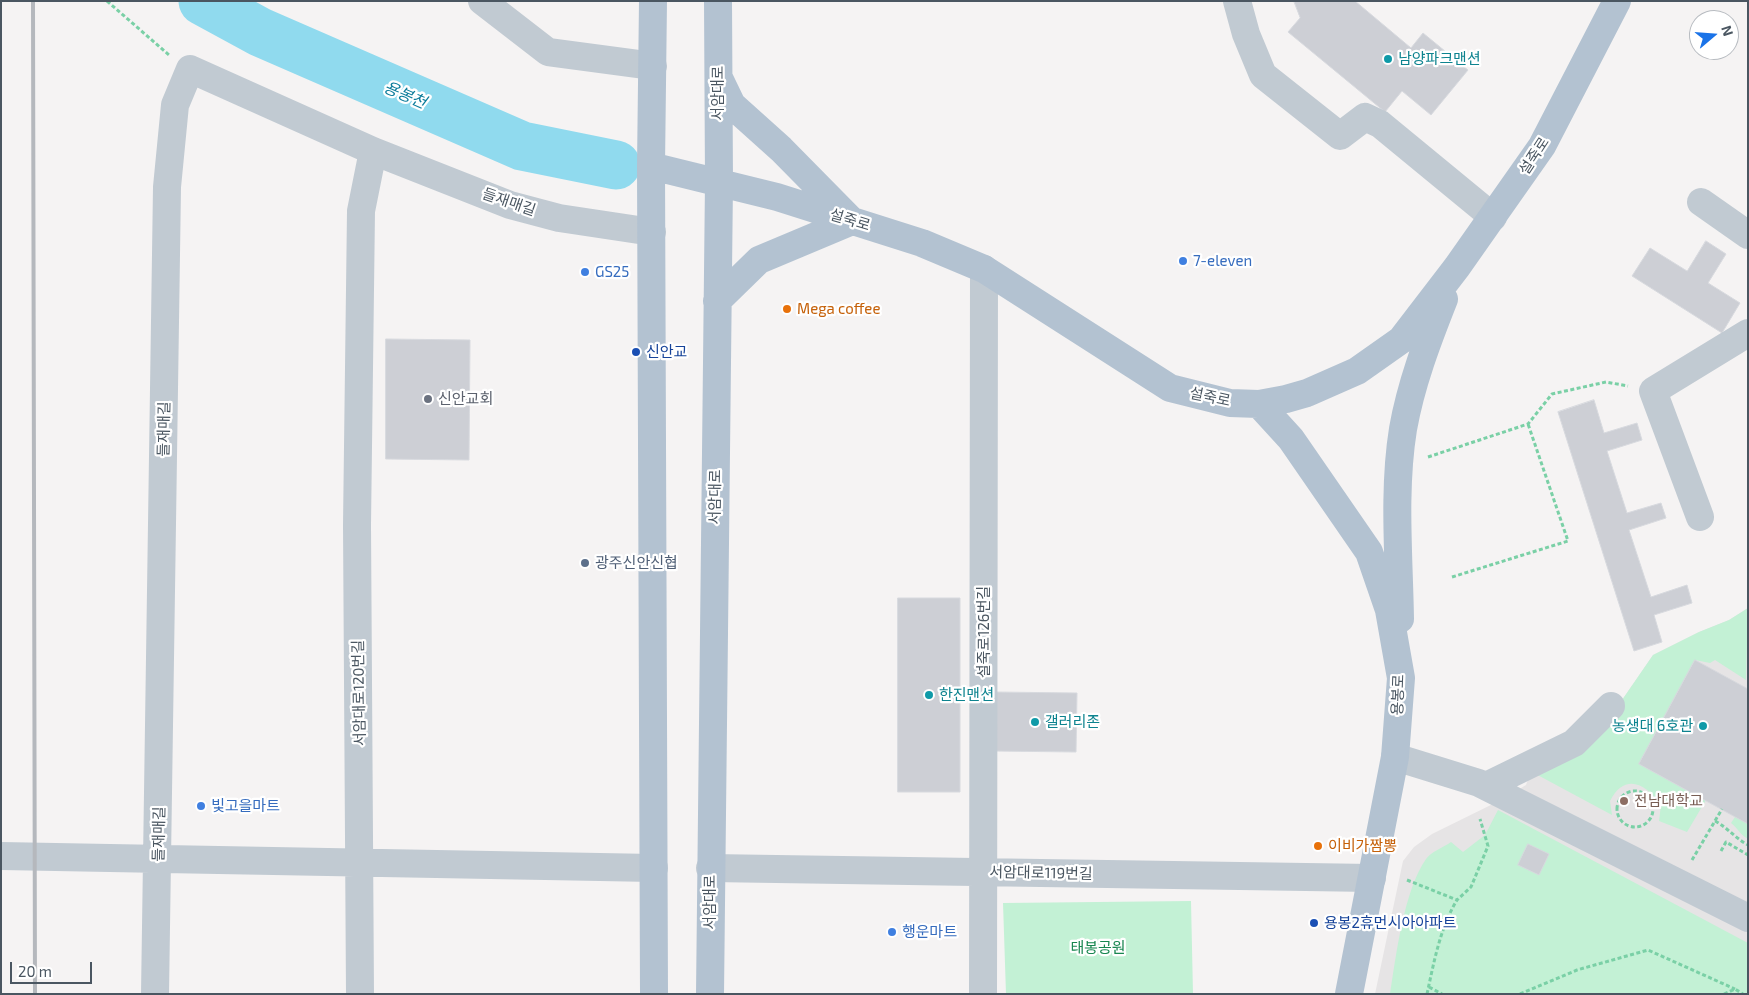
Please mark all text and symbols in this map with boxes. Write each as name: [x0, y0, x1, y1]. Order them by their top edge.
north arrow: [1689, 10, 1739, 60]
text: N: [1718, 23, 1737, 38]
place label: 남양파크맨션: [1398, 50, 1481, 68]
marker: 남양파크맨션: [1382, 53, 1394, 65]
street label: 서암대로: [709, 65, 727, 121]
water label: 용봉천: [381, 78, 429, 112]
street label: 설죽로: [1515, 134, 1553, 178]
street label: 들재매길: [480, 185, 538, 219]
street label: 설죽로: [828, 205, 872, 235]
place label: 7-eleven: [1193, 252, 1252, 270]
marker: 7-eleven: [1177, 255, 1189, 267]
place label: GS25: [595, 263, 629, 281]
marker: GS25: [579, 266, 591, 278]
place label: Mega coffee: [797, 300, 880, 318]
marker: Mega coffee: [781, 303, 793, 315]
place label: 신안교: [646, 343, 687, 361]
marker: 신안교: [630, 346, 642, 358]
street label: 설죽로: [1188, 384, 1232, 410]
place label: 신안교회: [438, 390, 493, 408]
marker: 신안교회: [422, 393, 434, 405]
street label: 들재매길: [155, 401, 173, 457]
street label: 서암대로: [706, 469, 724, 525]
place label: 광주신안신협: [595, 554, 678, 572]
marker: 광주신안신협: [579, 557, 591, 569]
street label: 설죽로126번길: [975, 586, 993, 678]
street label: 서암대로120번길: [349, 640, 369, 746]
street label: 용봉로: [1388, 674, 1408, 716]
place label: 한진맨션: [939, 686, 994, 704]
marker: 한진맨션: [923, 689, 935, 701]
place label: 갤러리존: [1045, 713, 1100, 731]
marker: 갤러리존: [1029, 716, 1041, 728]
place label: 농생대 6호관: [1612, 717, 1693, 735]
marker: 농생대 6호관: [1697, 720, 1709, 732]
place label: 전남대학교: [1634, 792, 1703, 810]
marker: 전남대학교: [1618, 795, 1630, 807]
place label: 빛고을마트: [211, 797, 280, 815]
marker: 빛고을마트: [195, 800, 207, 812]
street label: 들재매길: [150, 806, 168, 862]
place label: 이비가짬뽕: [1328, 837, 1397, 855]
marker: 이비가짬뽕: [1312, 840, 1324, 852]
street label: 서암대로119번길: [989, 863, 1093, 883]
street label: 서암대로: [701, 874, 719, 930]
place label: 용봉2휴먼시아아파트: [1324, 914, 1457, 932]
marker: 용봉2휴먼시아아파트: [1308, 917, 1320, 929]
place label: 행운마트: [902, 923, 957, 941]
marker: 행운마트: [886, 926, 898, 938]
park label: 태봉공원: [1070, 939, 1126, 957]
scale bar: [12, 952, 95, 984]
text: 20 m: [18, 962, 52, 980]

